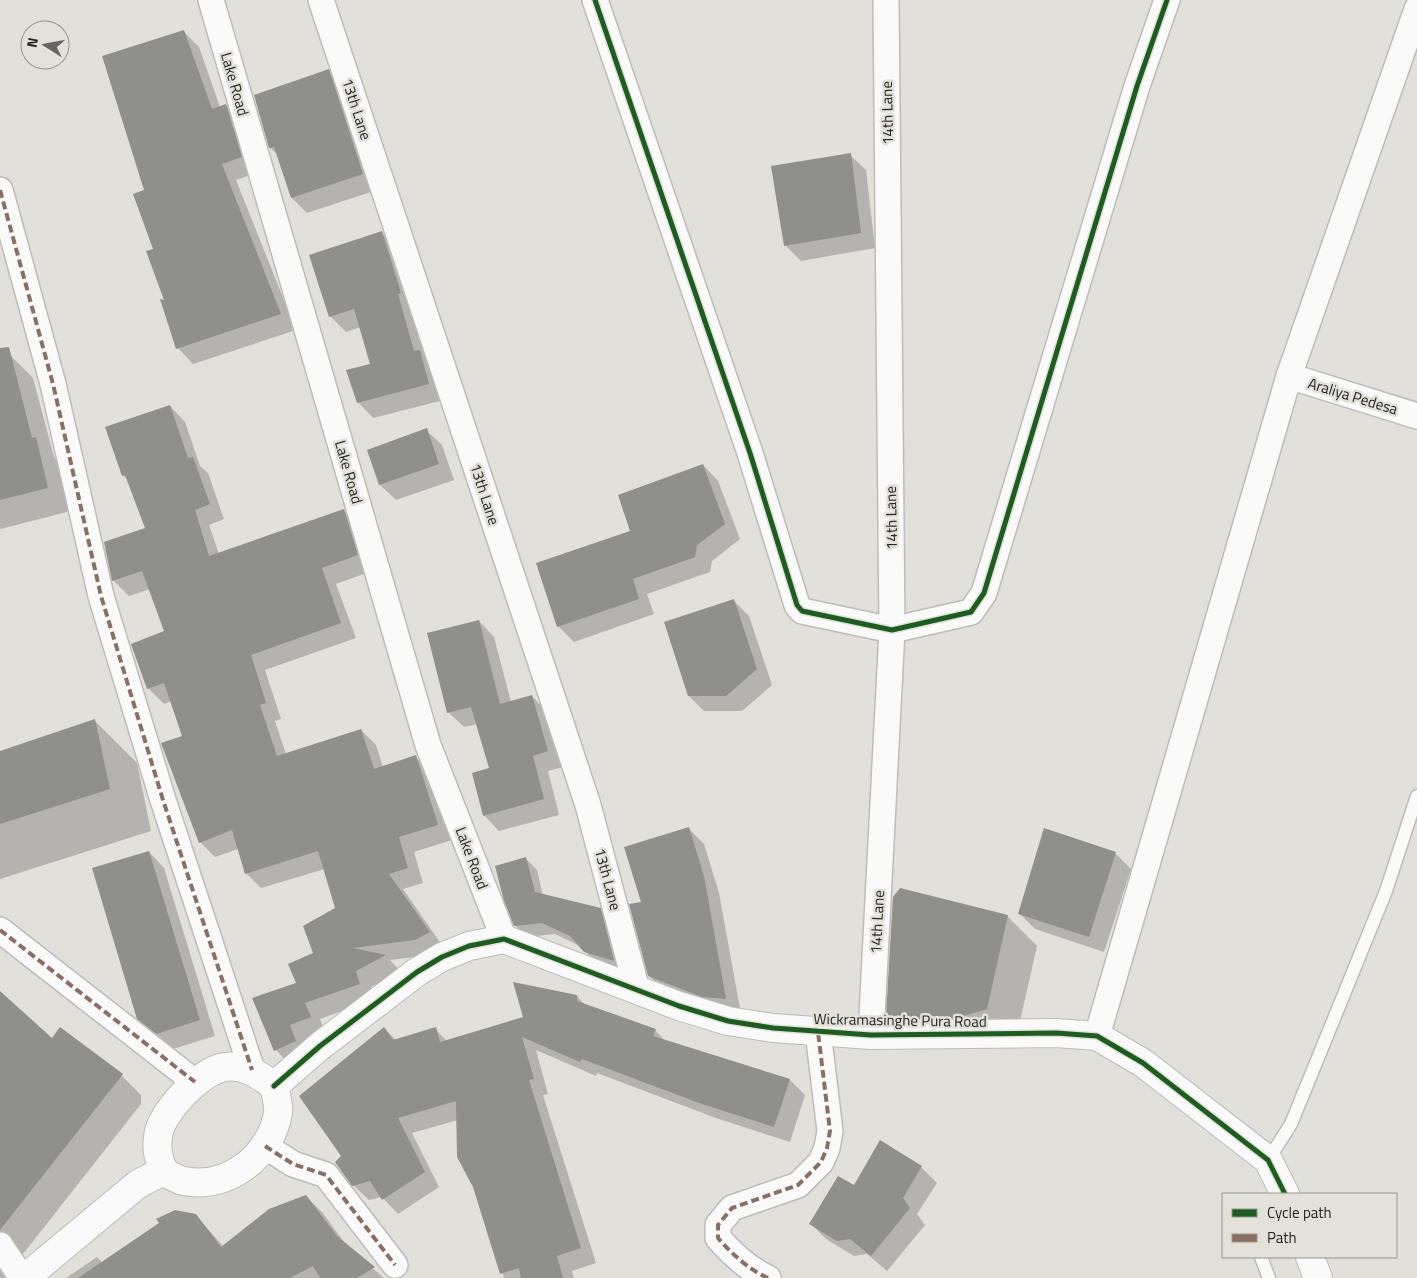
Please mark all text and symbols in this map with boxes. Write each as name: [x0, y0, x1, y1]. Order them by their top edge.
north arrow: [20, 20, 70, 70]
text: N: [21, 36, 43, 49]
street label: Lake Road: [215, 50, 255, 118]
street label: 13th Lane: [336, 75, 378, 143]
street label: 14th Lane: [875, 81, 899, 145]
street label: Araliya Pedesa: [1305, 371, 1401, 421]
street label: Lake Road: [329, 438, 369, 506]
street label: 13th Lane: [464, 460, 506, 528]
street label: 14th Lane: [879, 486, 903, 550]
street label: Lake Road: [450, 824, 494, 892]
street label: 13th Lane: [589, 845, 627, 913]
street label: 14th Lane: [864, 890, 890, 954]
street label: Wickramasinghe Pura Road: [813, 1007, 987, 1033]
legend: [1222, 1193, 1397, 1258]
text: Cycle path: [1267, 1201, 1332, 1224]
text: Path: [1267, 1226, 1297, 1249]

